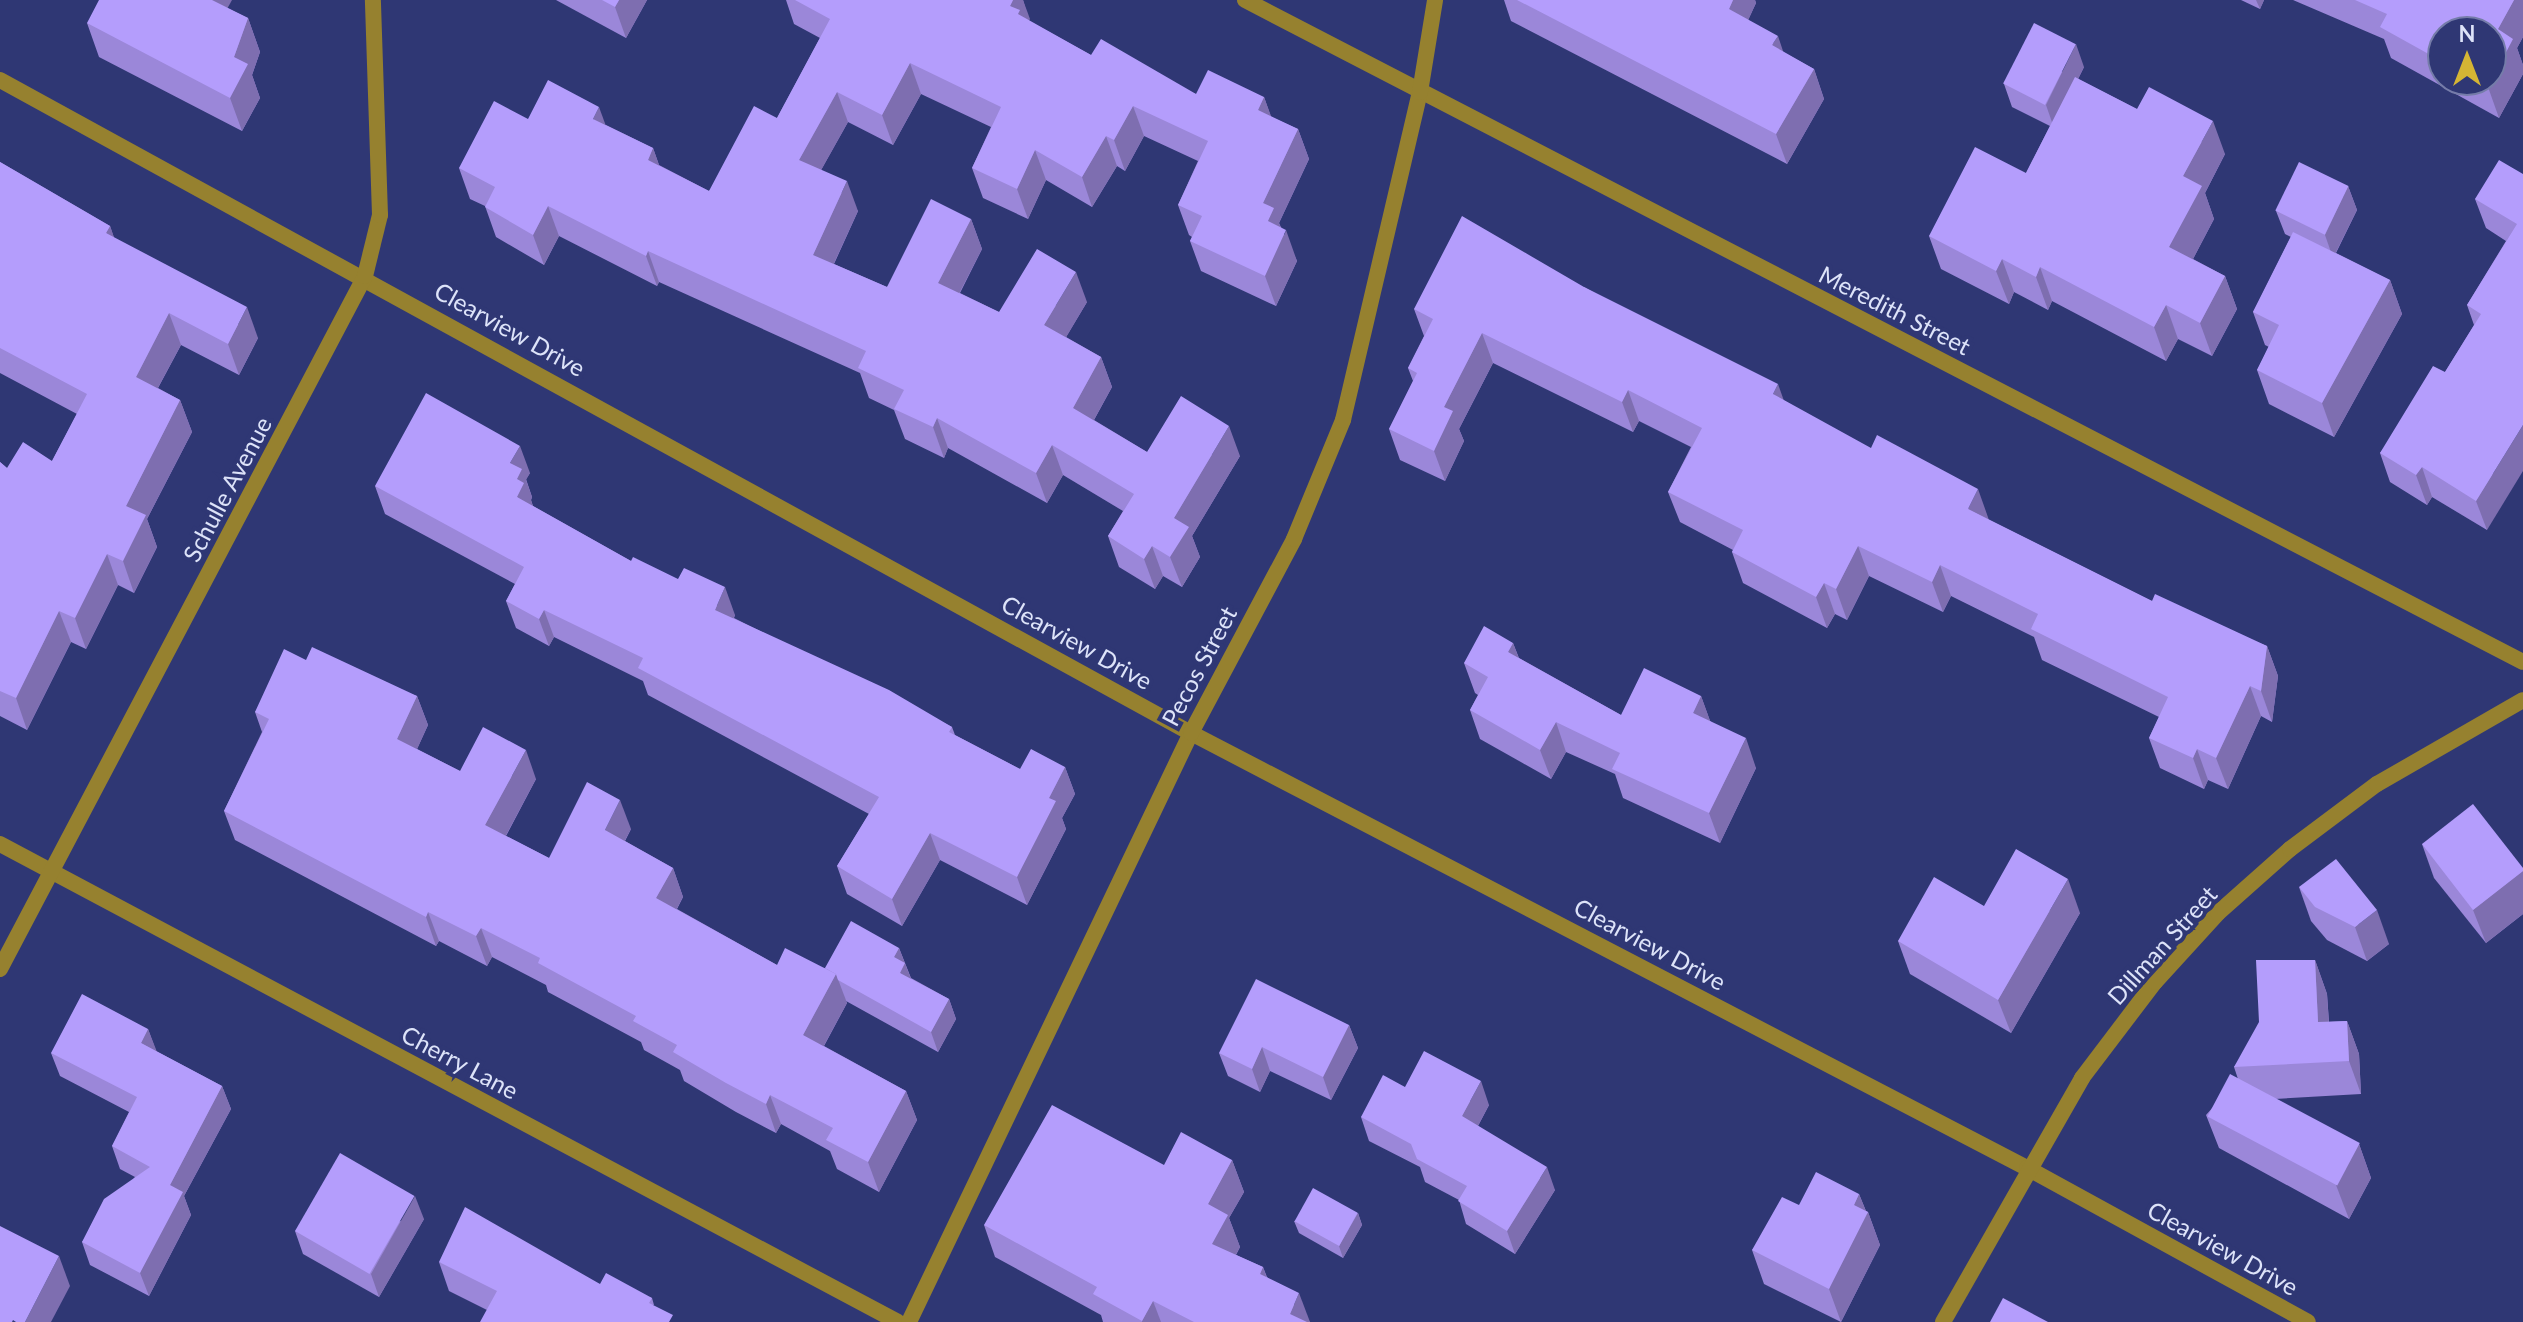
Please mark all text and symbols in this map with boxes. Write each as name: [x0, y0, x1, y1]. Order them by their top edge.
north arrow: [2427, 16, 2507, 96]
text: N: [2459, 20, 2475, 47]
street label: Meredith Street: [1814, 259, 1976, 361]
street label: Clearview Drive: [430, 276, 590, 382]
street label: Schulle Avenue: [177, 411, 277, 567]
street label: Clearview Drive: [997, 589, 1157, 695]
street label: Pecos Street: [1156, 601, 1242, 731]
street label: Dillman Street: [2101, 880, 2223, 1010]
street label: Clearview Drive: [1569, 892, 1731, 996]
street label: Cherry Lane: [397, 1019, 523, 1105]
street label: Clearview Drive: [2143, 1195, 2303, 1301]

